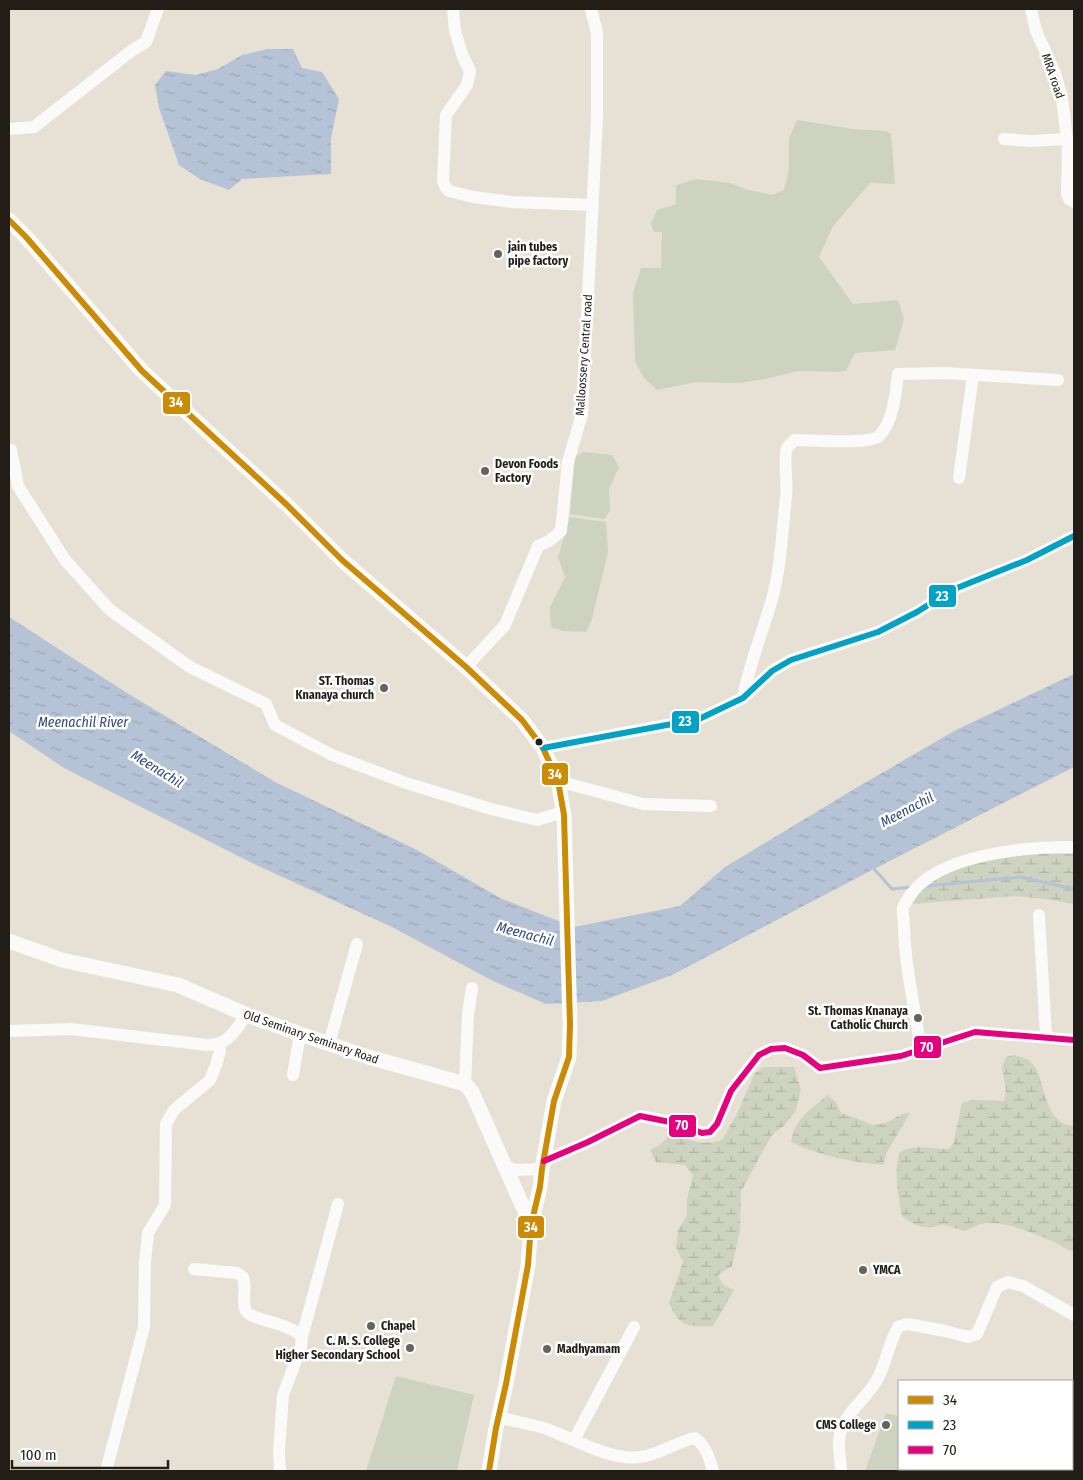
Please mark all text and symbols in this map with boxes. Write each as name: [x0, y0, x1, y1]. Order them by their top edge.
street label: MRA road: [1039, 52, 1067, 100]
place label: jain tubes pipe factory: [507, 240, 568, 268]
marker: jain tubes pipe factory: [492, 248, 504, 260]
street label: Malloossery Central road: [573, 294, 595, 416]
line badge: 34: [162, 391, 191, 415]
text: 34: [168, 394, 183, 411]
place label: Devon Foods Factory: [495, 457, 559, 485]
marker: Devon Foods Factory: [479, 465, 491, 477]
line badge: 23: [928, 584, 957, 608]
text: 23: [934, 588, 949, 605]
place label: ST. Thomas Knanaya church: [295, 674, 375, 702]
marker: ST. Thomas Knanaya church: [378, 682, 390, 694]
line badge: 23: [671, 710, 700, 734]
text: 23: [677, 713, 692, 730]
water label: Meenachil River: [38, 714, 129, 731]
unlabelled marker: [534, 737, 544, 747]
water label: Meenachil: [128, 746, 186, 792]
line badge: 34: [541, 762, 569, 786]
text: 34: [547, 766, 562, 783]
water label: Meenachil: [877, 789, 937, 831]
water label: Meenachil: [495, 918, 556, 950]
place label: St. Thomas Knanaya Catholic Church: [808, 1004, 908, 1032]
street label: Old Seminary Seminary Road: [242, 1007, 380, 1067]
marker: St. Thomas Knanaya Catholic Church: [912, 1012, 924, 1024]
line badge: 70: [913, 1035, 942, 1059]
text: 70: [920, 1039, 934, 1056]
line badge: 70: [668, 1114, 697, 1138]
text: 70: [675, 1117, 689, 1134]
line badge: 34: [517, 1215, 545, 1239]
text: 34: [523, 1219, 538, 1236]
place label: YMCA: [872, 1263, 901, 1277]
marker: YMCA: [857, 1264, 869, 1276]
place label: Chapel: [381, 1319, 416, 1333]
marker: Chapel: [365, 1320, 377, 1332]
place label: C. M. S. College Higher Secondary School: [275, 1334, 401, 1362]
marker: C. M. S. College Higher Secondary School: [404, 1342, 416, 1354]
place label: Madhyamam: [557, 1342, 620, 1356]
marker: Madhyamam: [541, 1343, 553, 1355]
legend: [898, 1380, 1073, 1470]
text: 34: [943, 1391, 957, 1409]
text: 23: [943, 1416, 957, 1434]
place label: CMS College: [816, 1418, 876, 1432]
marker: CMS College: [880, 1419, 892, 1431]
scale bar: [12, 1438, 169, 1470]
text: 70: [943, 1441, 957, 1459]
text: 100 m: [20, 1446, 57, 1464]

